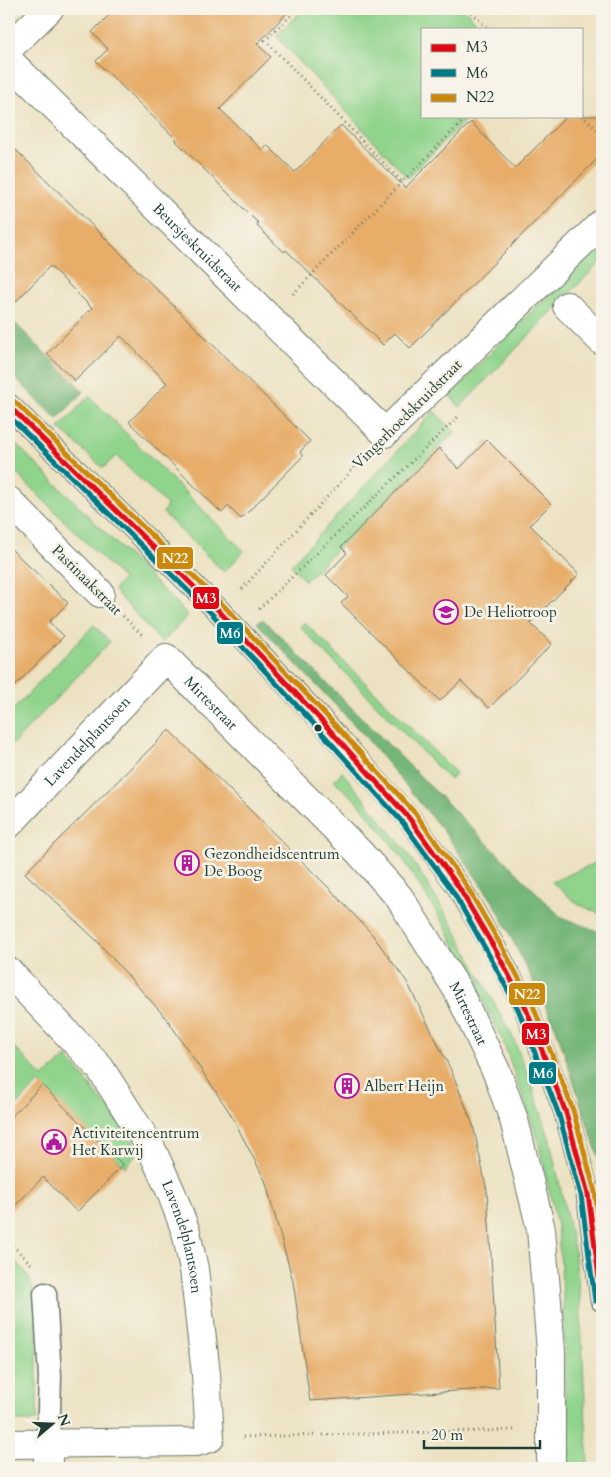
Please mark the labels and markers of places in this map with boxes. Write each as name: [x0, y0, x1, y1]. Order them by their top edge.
school or university icon: De Heliotroop: [433, 599, 459, 625]
place label: De Heliotroop: [464, 602, 557, 622]
unlabelled marker: [313, 723, 323, 733]
place label: Gezondheidscentrum De Boog: [204, 844, 340, 881]
building icon: Gezondheidscentrum De Boog: [174, 850, 200, 876]
building icon: Albert Heijn: [334, 1073, 360, 1099]
place label: Albert Heijn: [364, 1076, 444, 1096]
place label: Activiteitencentrum Het Karwij: [72, 1123, 200, 1160]
public building icon: Activiteitencentrum Het Karwij: [41, 1129, 67, 1155]

